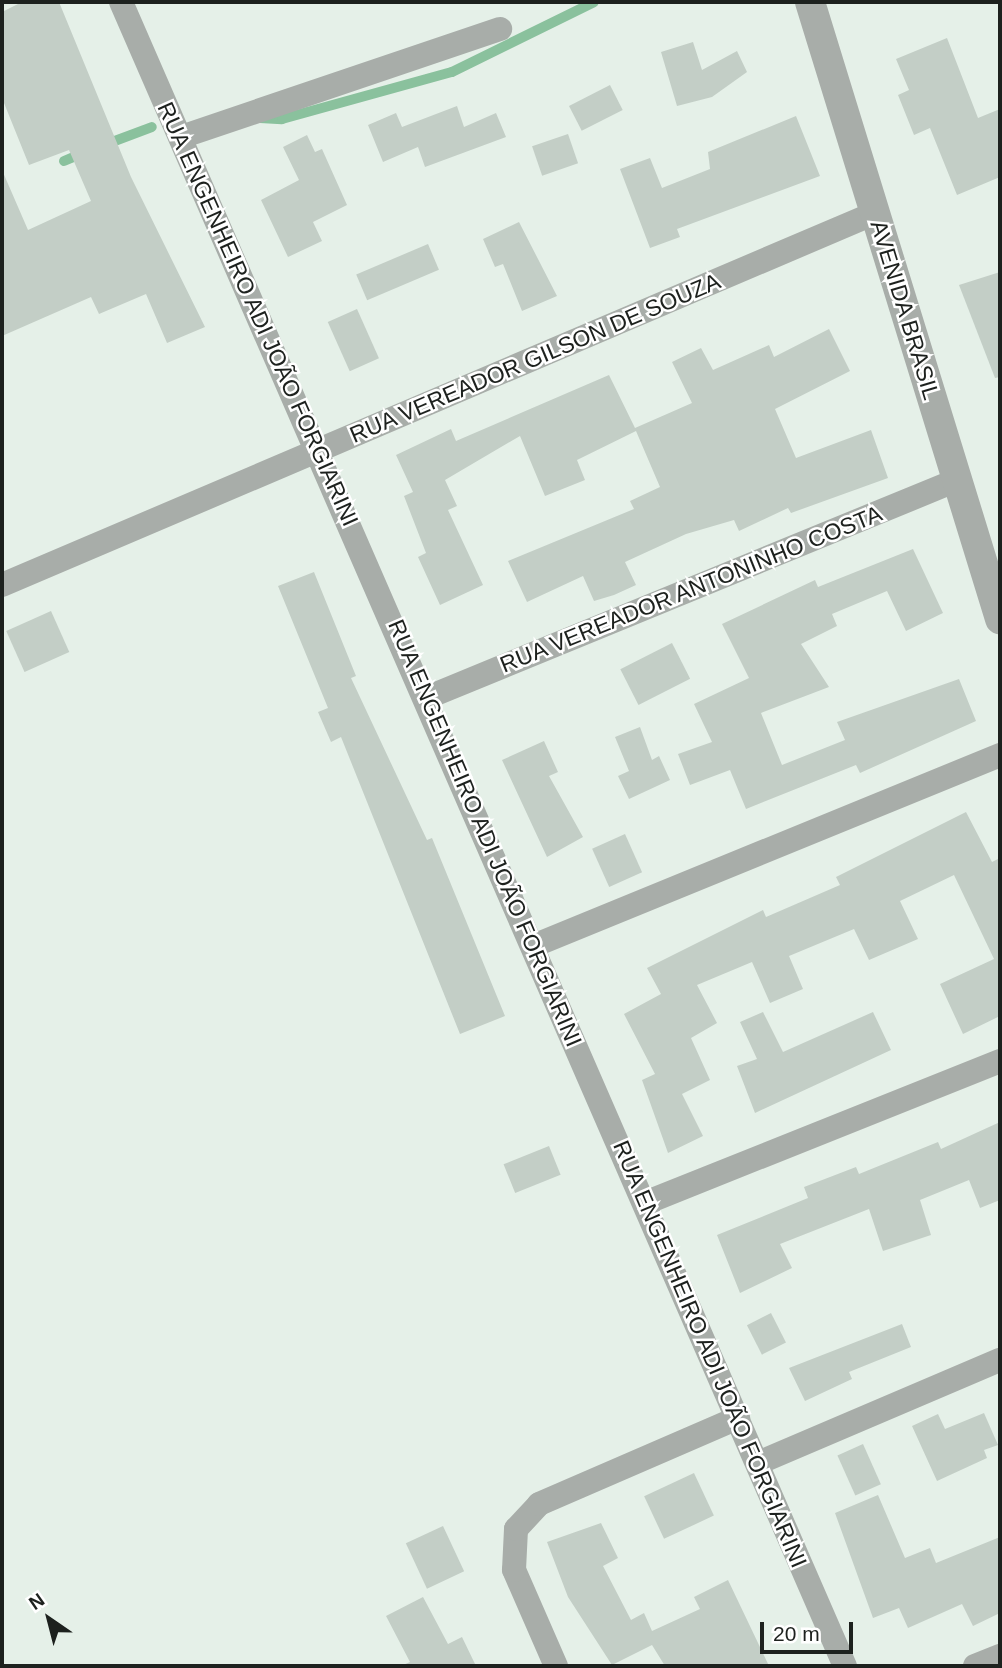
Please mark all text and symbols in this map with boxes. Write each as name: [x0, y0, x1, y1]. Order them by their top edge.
street label: RUA ENGENHEIRO ADI JOÃO FORGIARINI: [151, 96, 365, 532]
street label: AVENIDA BRASIL: [864, 216, 946, 404]
street label: RUA VEREADOR GILSON DE SOUZA: [345, 267, 725, 449]
street label: RUA VEREADOR ANTONINHO COSTA: [495, 499, 887, 679]
street label: RUA ENGENHEIRO ADI JOÃO FORGIARINI: [382, 614, 588, 1052]
street label: RUA ENGENHEIRO ADI JOÃO FORGIARINI: [607, 1135, 813, 1573]
north arrow: [14, 1584, 84, 1654]
text: N: [25, 1589, 48, 1614]
scale bar: [764, 1608, 857, 1652]
text: 20 m: [773, 1622, 820, 1645]

